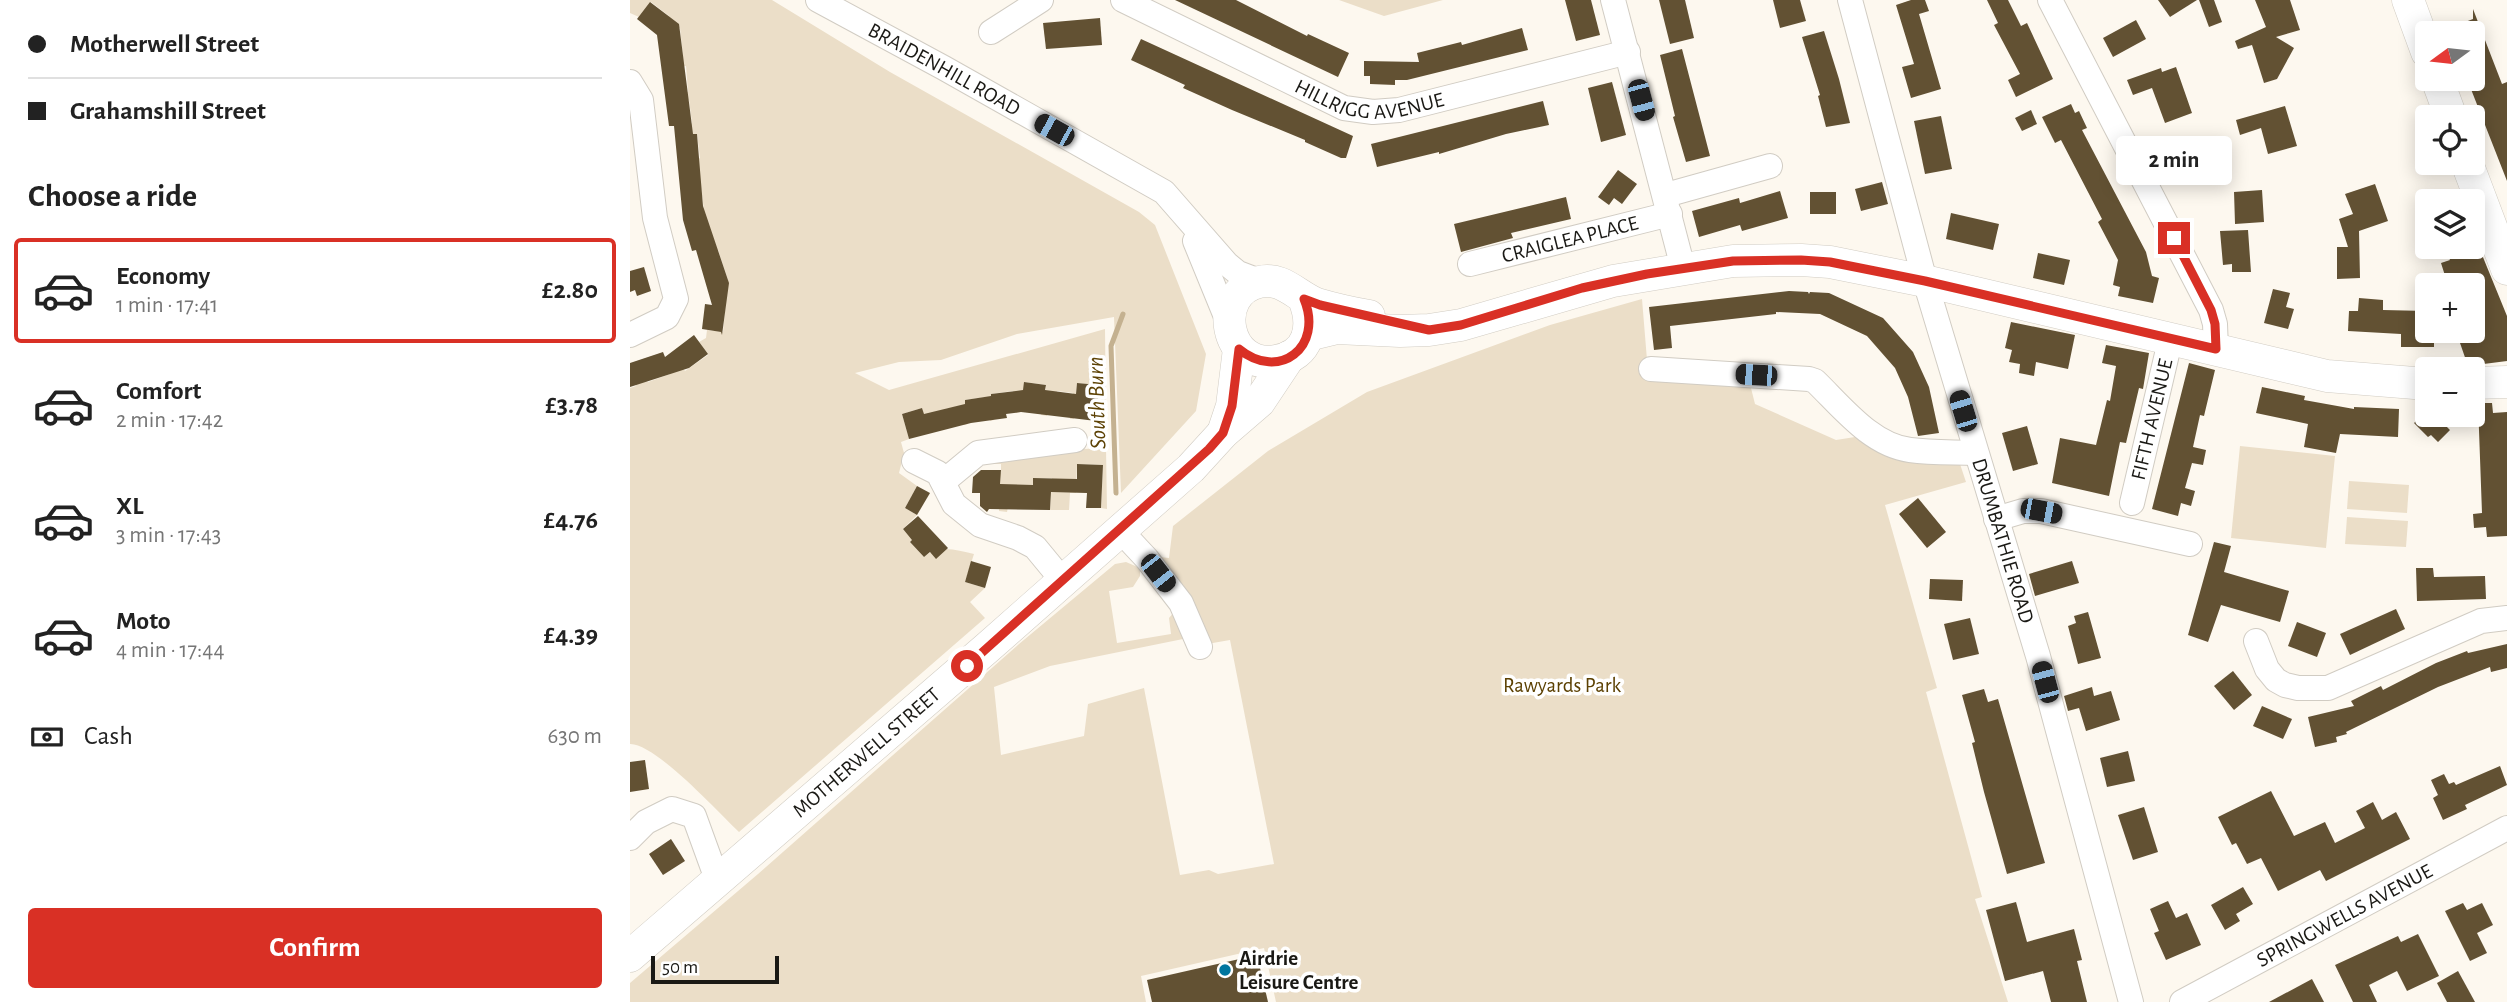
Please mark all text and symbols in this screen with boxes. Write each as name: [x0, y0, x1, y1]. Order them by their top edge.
street label: BRAIDENHILL ROAD: [865, 19, 1024, 120]
north arrow: [2415, 21, 2485, 91]
map controls: [2415, 21, 2485, 427]
text: Motherwell Street: [70, 31, 259, 57]
street label: HILLRIGG AVENUE: [1291, 76, 1446, 123]
car: [1626, 77, 1657, 123]
text: Grahamshill Street: [70, 98, 266, 124]
button: locate: [2415, 105, 2485, 175]
car: [1031, 111, 1078, 149]
callout: 2 min: [2116, 136, 2232, 186]
text: 2 min: [2148, 149, 2200, 172]
text: Choose a ride: [28, 180, 197, 212]
button: layers: [2415, 189, 2485, 259]
street label: CRAIGLEA PLACE: [1500, 212, 1640, 267]
route end: [2158, 222, 2190, 254]
icon: car: [32, 259, 95, 322]
text: Economy: [116, 263, 210, 289]
button: +: [2415, 273, 2485, 343]
text: £2.80: [542, 277, 598, 303]
text: 1 min · 17:41: [116, 294, 218, 317]
water label: South Burn: [1084, 356, 1111, 450]
street label: FIFTH AVENUE: [2128, 357, 2177, 482]
button: −: [2415, 357, 2485, 427]
car: [1735, 363, 1778, 387]
icon: car: [32, 374, 95, 437]
text: Comfort: [116, 378, 201, 404]
car: [1947, 388, 1980, 434]
text: £3.78: [545, 392, 598, 418]
text: 2 min · 17:42: [116, 409, 223, 432]
street label: DRUMBATHIE ROAD: [1968, 456, 2037, 626]
icon: car: [32, 489, 95, 552]
text: XL: [116, 493, 143, 519]
car: [2019, 497, 2064, 525]
text: £4.76: [544, 507, 598, 533]
text: 3 min · 17:43: [116, 524, 221, 547]
car: [1137, 550, 1180, 596]
icon: car: [32, 604, 95, 667]
text: Moto: [116, 608, 171, 634]
text: £4.39: [544, 622, 598, 648]
text: 4 min · 17:44: [116, 639, 224, 662]
route start: [951, 650, 983, 682]
car: [2030, 659, 2061, 705]
park label: Rawyards Park: [1503, 675, 1621, 696]
street label: MOTHERWELL STREET: [789, 684, 944, 822]
icon: cash: [28, 718, 66, 756]
text: Cash: [84, 723, 133, 749]
text: 630 m: [547, 725, 602, 748]
street label: SPRINGWELLS AVENUE: [2253, 860, 2436, 971]
button: Confirm: [28, 908, 602, 988]
place label: Airdrie Leisure Centre: [1239, 948, 1359, 993]
scale bar: [651, 953, 779, 985]
text: 50 m: [662, 958, 698, 977]
marker: Airdrie Leisure Centre: [1217, 962, 1233, 978]

